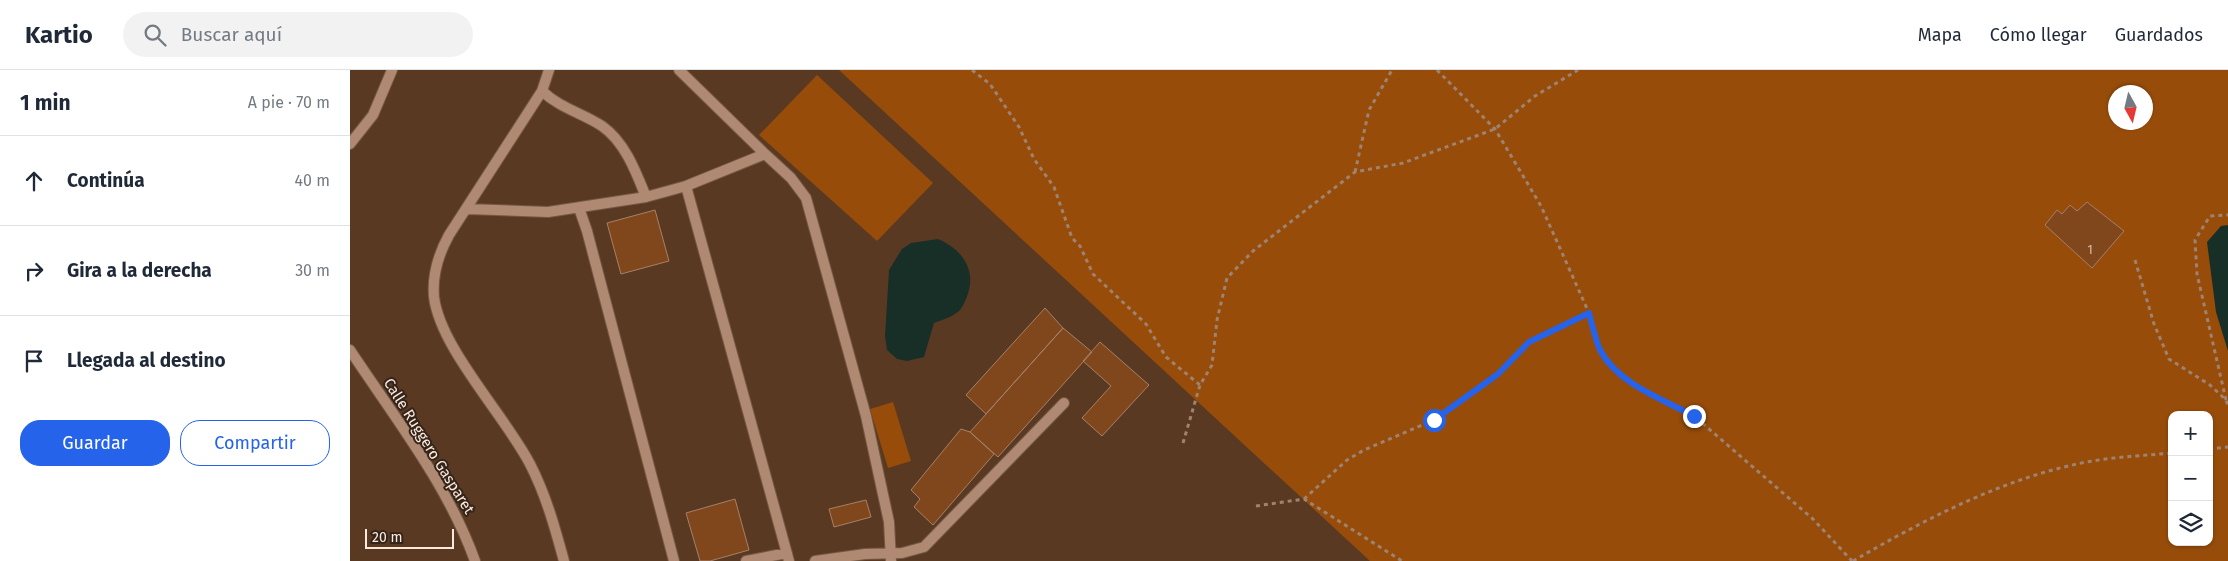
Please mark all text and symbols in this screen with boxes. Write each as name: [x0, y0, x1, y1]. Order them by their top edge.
search box: [123, 12, 473, 57]
text: Kartio: [25, 21, 93, 49]
icon: search: [141, 21, 169, 49]
text: Buscar aquí: [181, 23, 282, 46]
text: Mapa: [1918, 24, 1962, 46]
text: Cómo llegar: [1990, 24, 2087, 46]
text: Guardados: [2115, 24, 2203, 46]
north arrow: [2108, 85, 2153, 130]
text: 1 min: [20, 90, 71, 116]
text: A pie · 70 m: [248, 93, 330, 112]
icon: ahead: [20, 167, 48, 195]
text: Continúa: [67, 169, 145, 192]
text: 40 m: [295, 171, 330, 190]
house number: 1: [2087, 243, 2093, 257]
icon: right: [20, 257, 48, 285]
text: Gira a la derecha: [67, 259, 212, 282]
text: 30 m: [295, 261, 330, 280]
icon: arrive: [20, 347, 48, 375]
text: Llegada al destino: [67, 349, 226, 372]
street label: Calle Ruggero Gasparet: [380, 375, 479, 518]
route end: [1683, 405, 1706, 428]
route start: [1423, 409, 1446, 432]
map controls: [2168, 411, 2213, 546]
button: +: [2168, 411, 2213, 456]
button: Guardar: [20, 420, 170, 466]
button: Compartir: [180, 420, 330, 466]
button: −: [2168, 456, 2213, 501]
button: layers: [2168, 501, 2213, 546]
scale bar: [365, 526, 454, 549]
text: 20 m: [372, 529, 402, 546]

